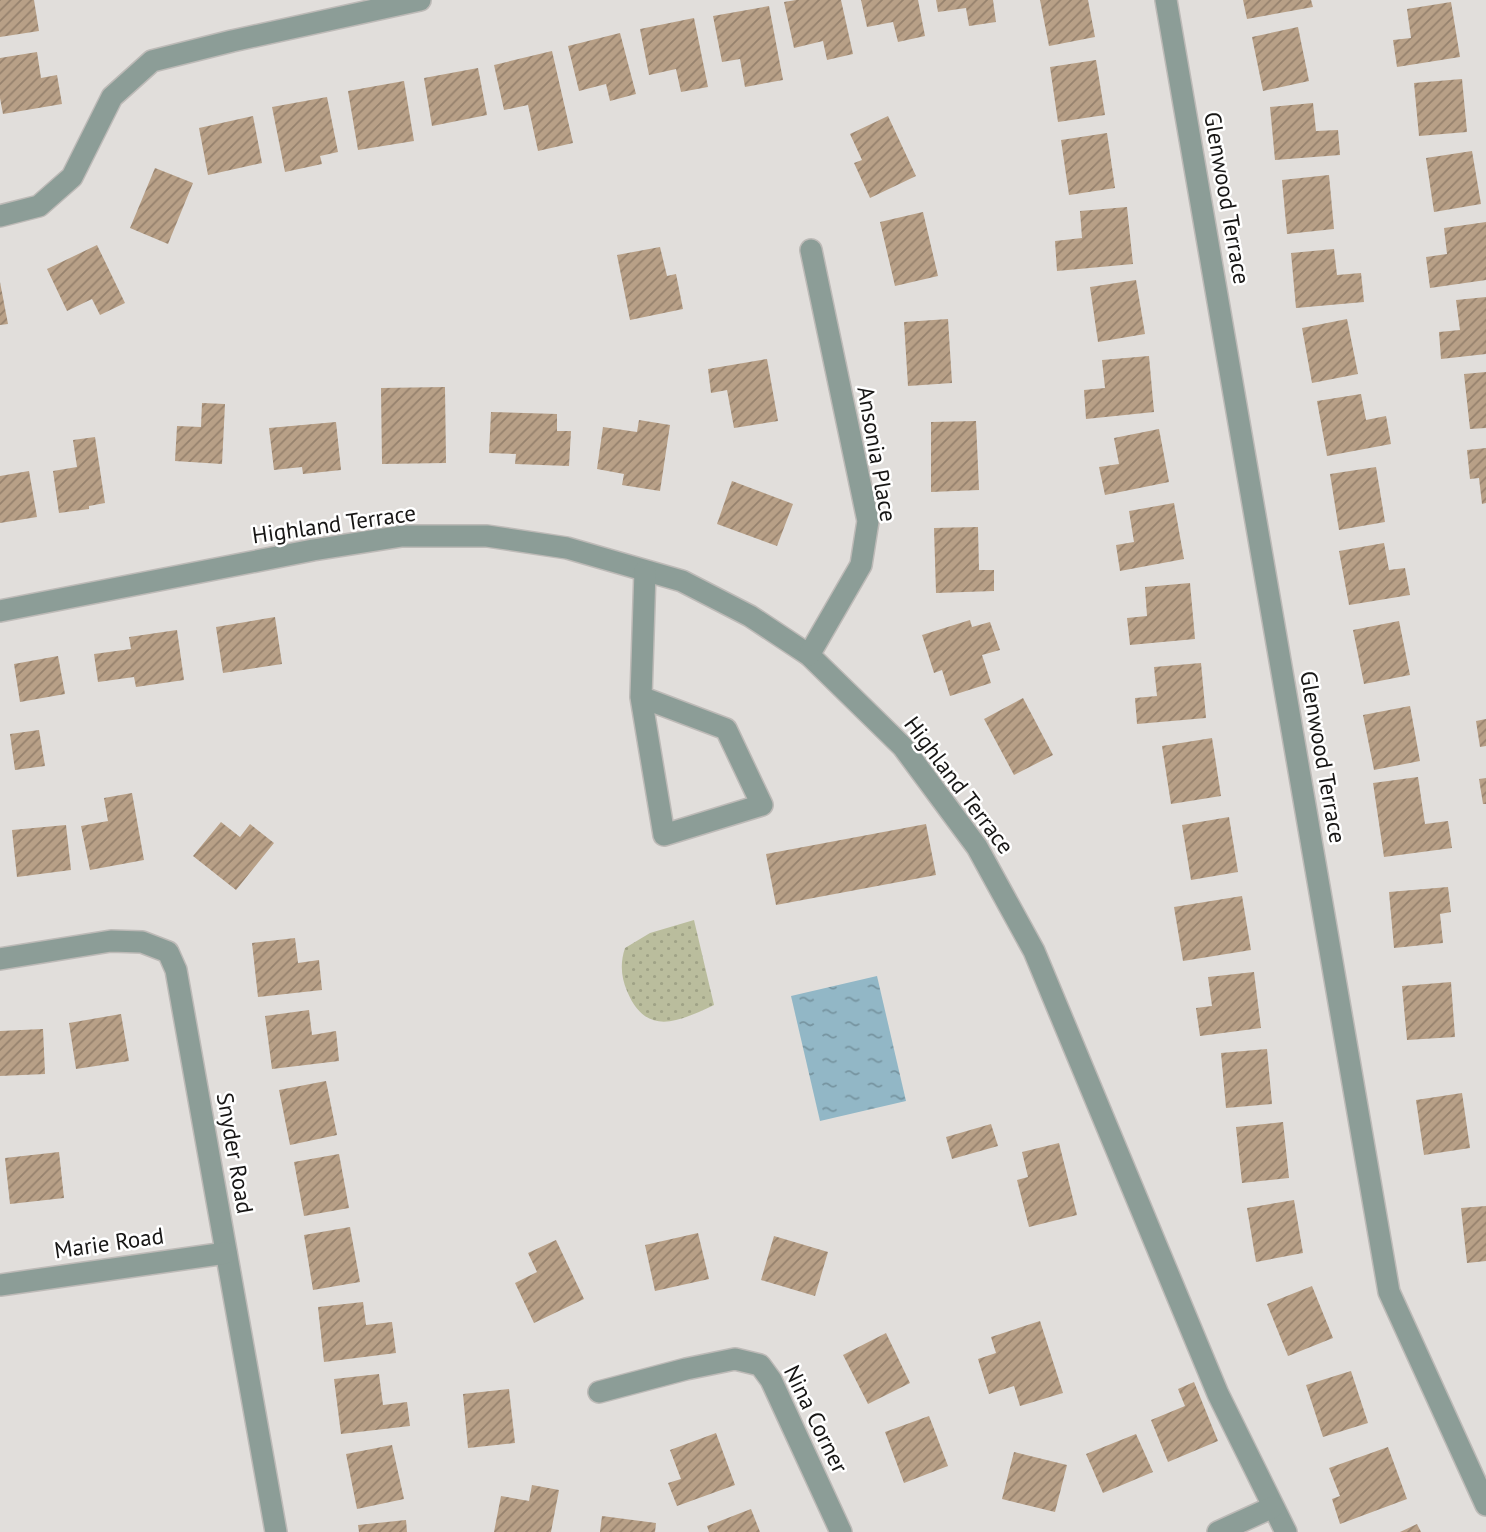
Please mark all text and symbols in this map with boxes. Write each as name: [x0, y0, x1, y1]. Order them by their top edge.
street label: Glenwood Terrace: [1198, 110, 1257, 286]
street label: Ansonia Place: [851, 384, 904, 524]
street label: Highland Terrace: [250, 498, 418, 549]
street label: Glenwood Terrace: [1294, 669, 1353, 845]
street label: Highland Terrace: [898, 710, 1021, 859]
street label: Snyder Road: [211, 1090, 260, 1216]
street label: Marie Road: [52, 1220, 165, 1265]
street label: Nina Corner: [778, 1360, 855, 1478]

